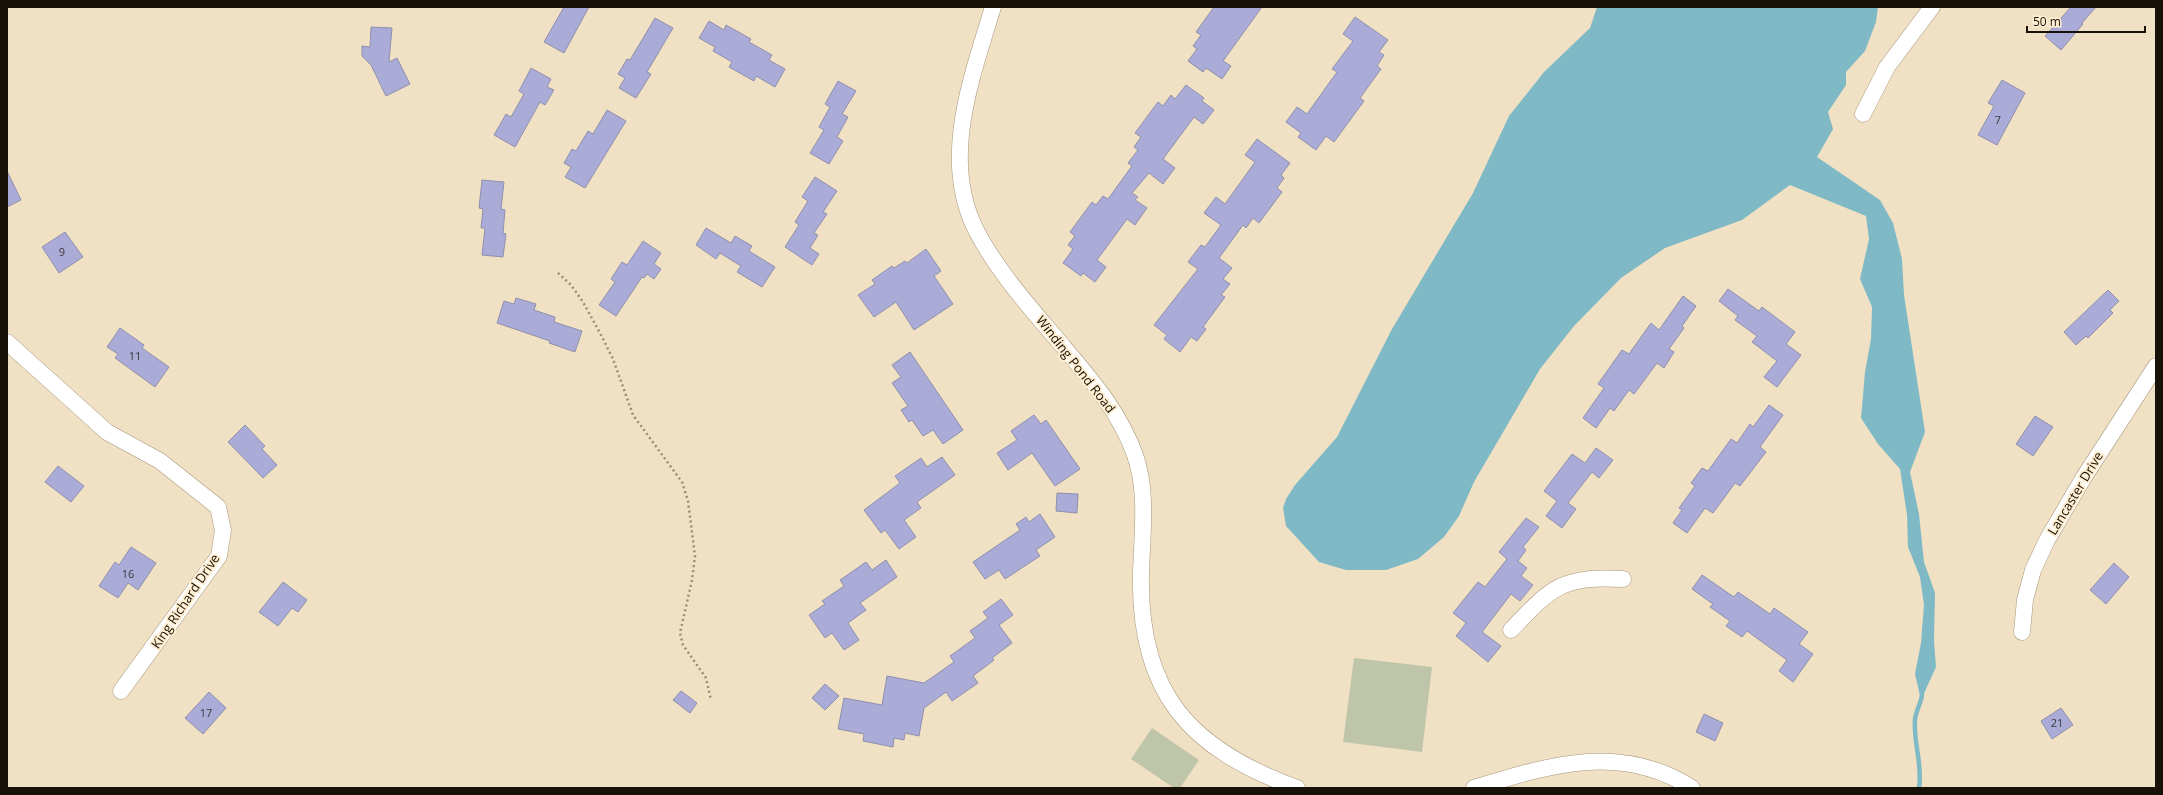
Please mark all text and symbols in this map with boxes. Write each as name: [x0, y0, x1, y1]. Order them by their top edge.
scale bar: [2027, 8, 2145, 34]
text: 50 m: [2033, 13, 2061, 30]
house number: 7: [1995, 112, 2001, 127]
house number: 9: [59, 244, 65, 259]
street label: Winding Pond Road: [1032, 312, 1120, 416]
house number: 11: [129, 348, 141, 363]
street label: Lancaster Drive: [2043, 448, 2107, 538]
street label: King Richard Drive: [147, 550, 223, 652]
house number: 16: [122, 566, 134, 581]
house number: 17: [200, 705, 212, 720]
house number: 21: [2051, 715, 2063, 730]

